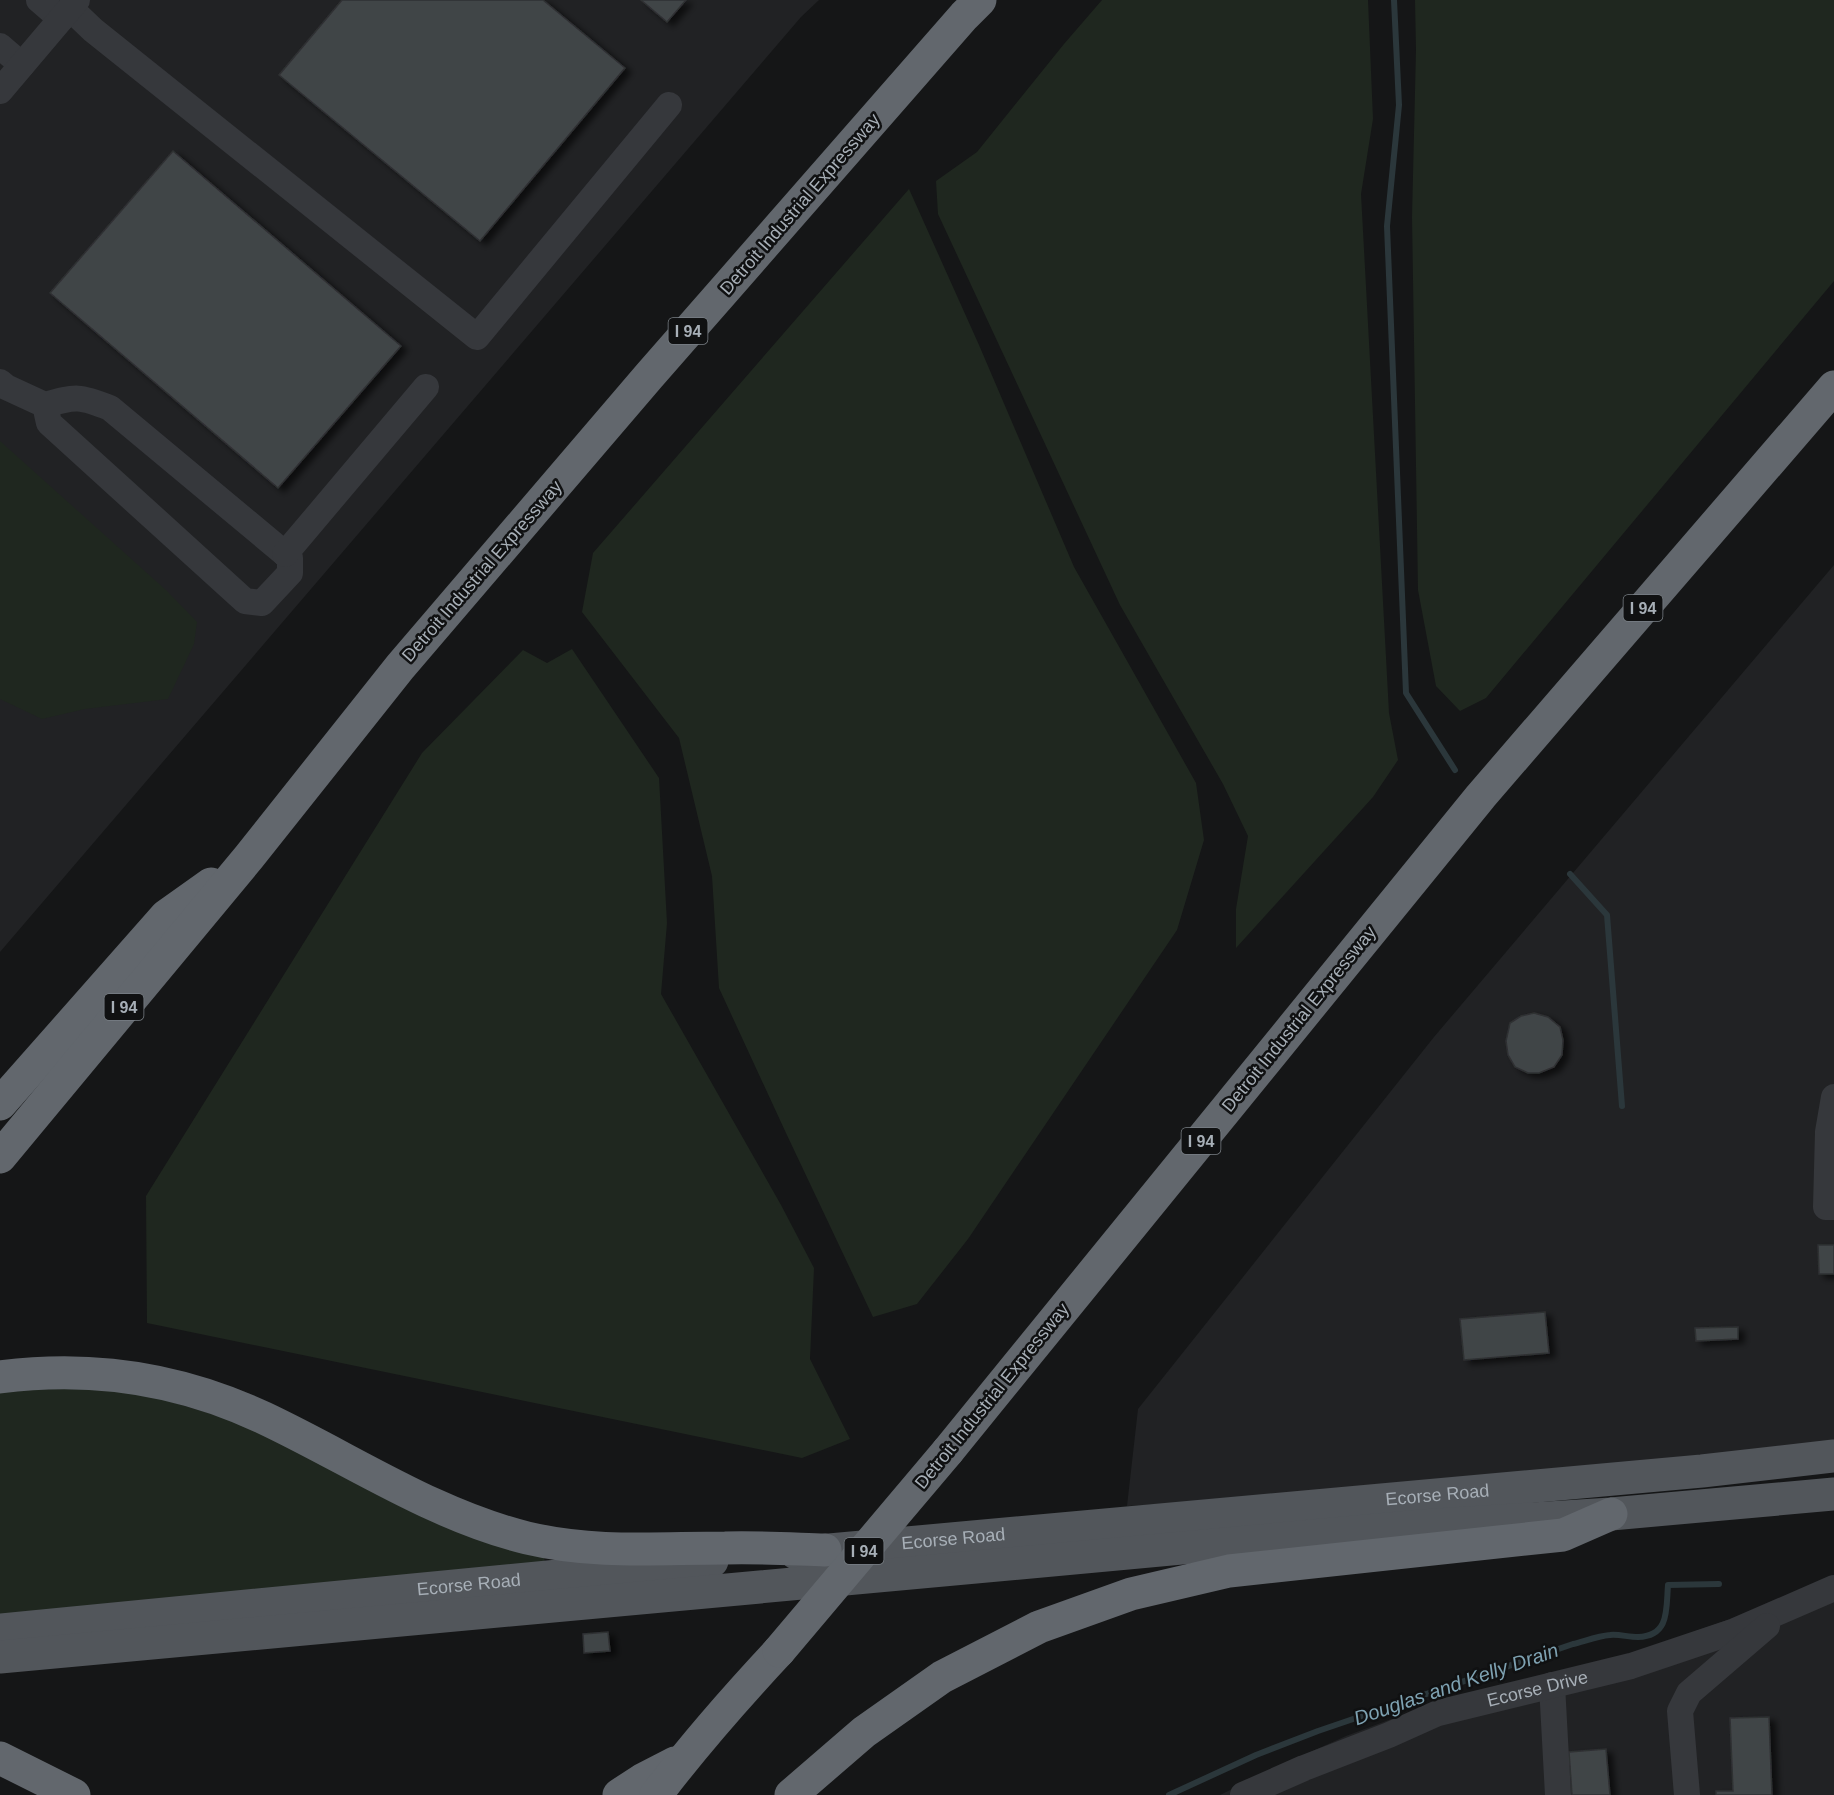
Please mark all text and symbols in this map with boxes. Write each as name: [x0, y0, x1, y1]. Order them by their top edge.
street label: Detroit Industrial Expressway: [716, 109, 884, 299]
road number: I 94: [668, 318, 708, 344]
street label: Detroit Industrial Expressway: [398, 476, 566, 666]
road number: I 94: [1624, 595, 1662, 621]
street label: Detroit Industrial Expressway: [1218, 922, 1380, 1116]
road number: I 94: [104, 994, 144, 1020]
road number: I 94: [1182, 1128, 1220, 1154]
street label: Detroit Industrial Expressway: [911, 1299, 1073, 1493]
street label: Ecorse Road: [1385, 1480, 1490, 1510]
street label: Ecorse Road: [901, 1524, 1006, 1553]
road number: I 94: [844, 1538, 884, 1564]
street label: Ecorse Road: [416, 1570, 522, 1600]
water label: Douglas and Kelly Drain: [1351, 1639, 1561, 1729]
street label: Ecorse Drive: [1485, 1667, 1590, 1711]

